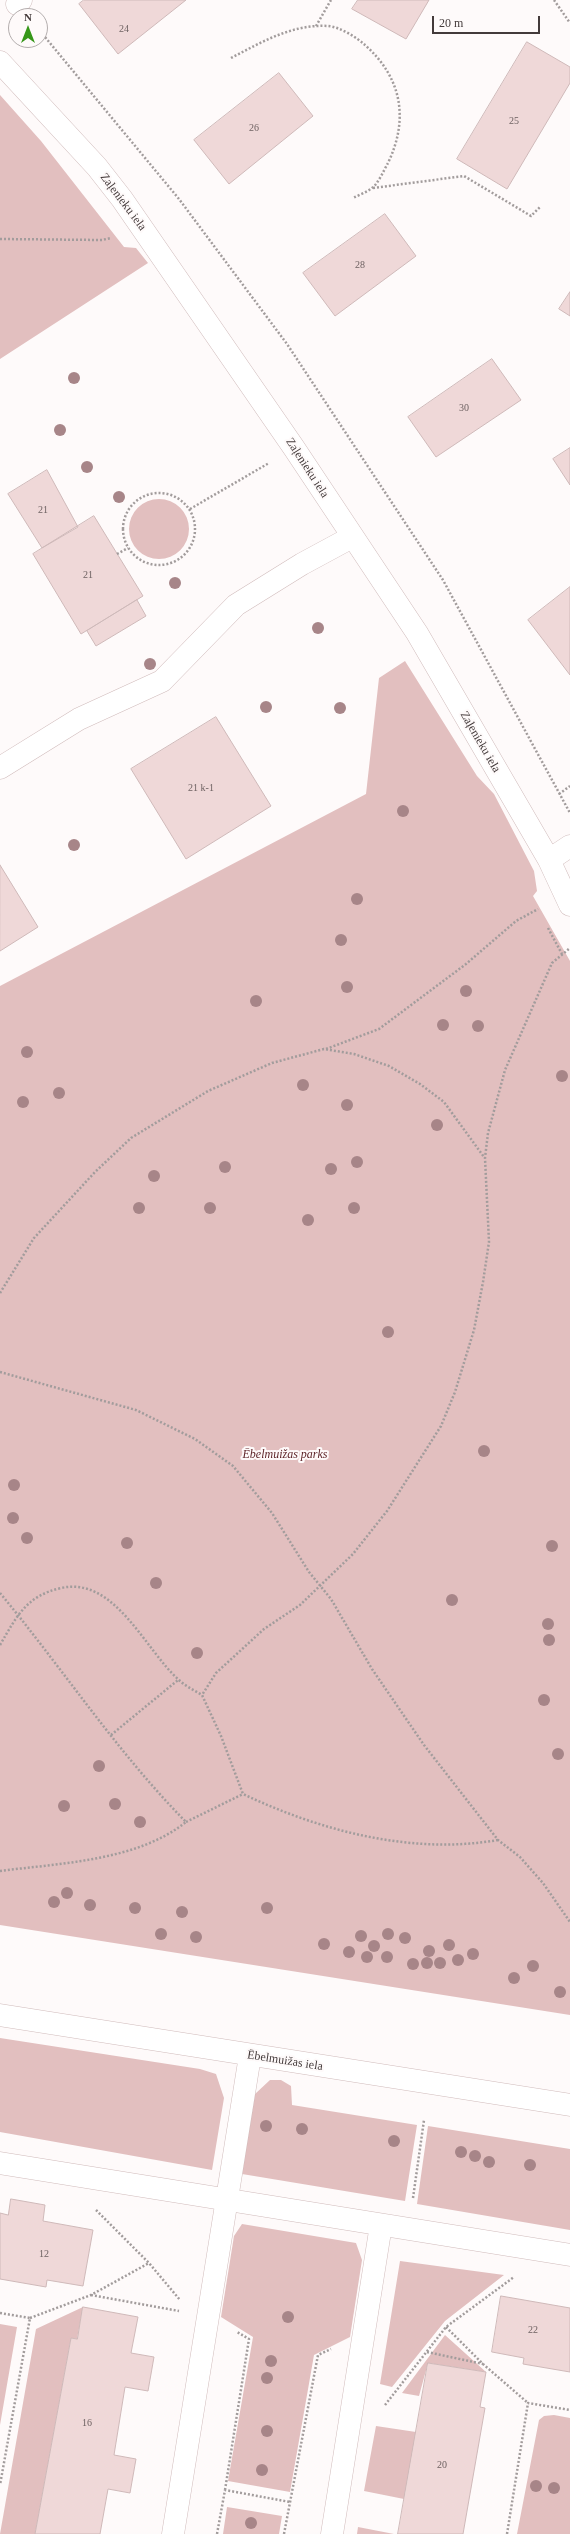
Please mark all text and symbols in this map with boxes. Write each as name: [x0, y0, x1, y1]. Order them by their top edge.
north arrow: [8, 8, 48, 48]
scale bar: [434, 8, 542, 34]
text: N: [24, 11, 32, 23]
text: 20 m: [439, 16, 463, 30]
house number: 24: [119, 23, 129, 35]
house number: 25: [509, 115, 519, 127]
house number: 26: [249, 122, 259, 134]
street label: Zaļenieku iela: [97, 170, 149, 234]
house number: 28: [355, 259, 365, 271]
house number: 30: [459, 402, 469, 414]
street label: Zaļenieku iela: [282, 435, 332, 501]
house number: 21: [38, 504, 48, 516]
house number: 21: [83, 569, 93, 581]
street label: Zaļenieku iela: [457, 709, 503, 775]
house number: 21 k-1: [188, 782, 214, 794]
park label: Ēbelmuižas parks: [243, 1448, 327, 1462]
street label: Ēbelmuižas iela: [246, 2048, 324, 2074]
house number: 12: [39, 2248, 49, 2260]
house number: 22: [528, 2324, 538, 2336]
house number: 16: [82, 2417, 92, 2429]
house number: 20: [437, 2459, 447, 2471]

